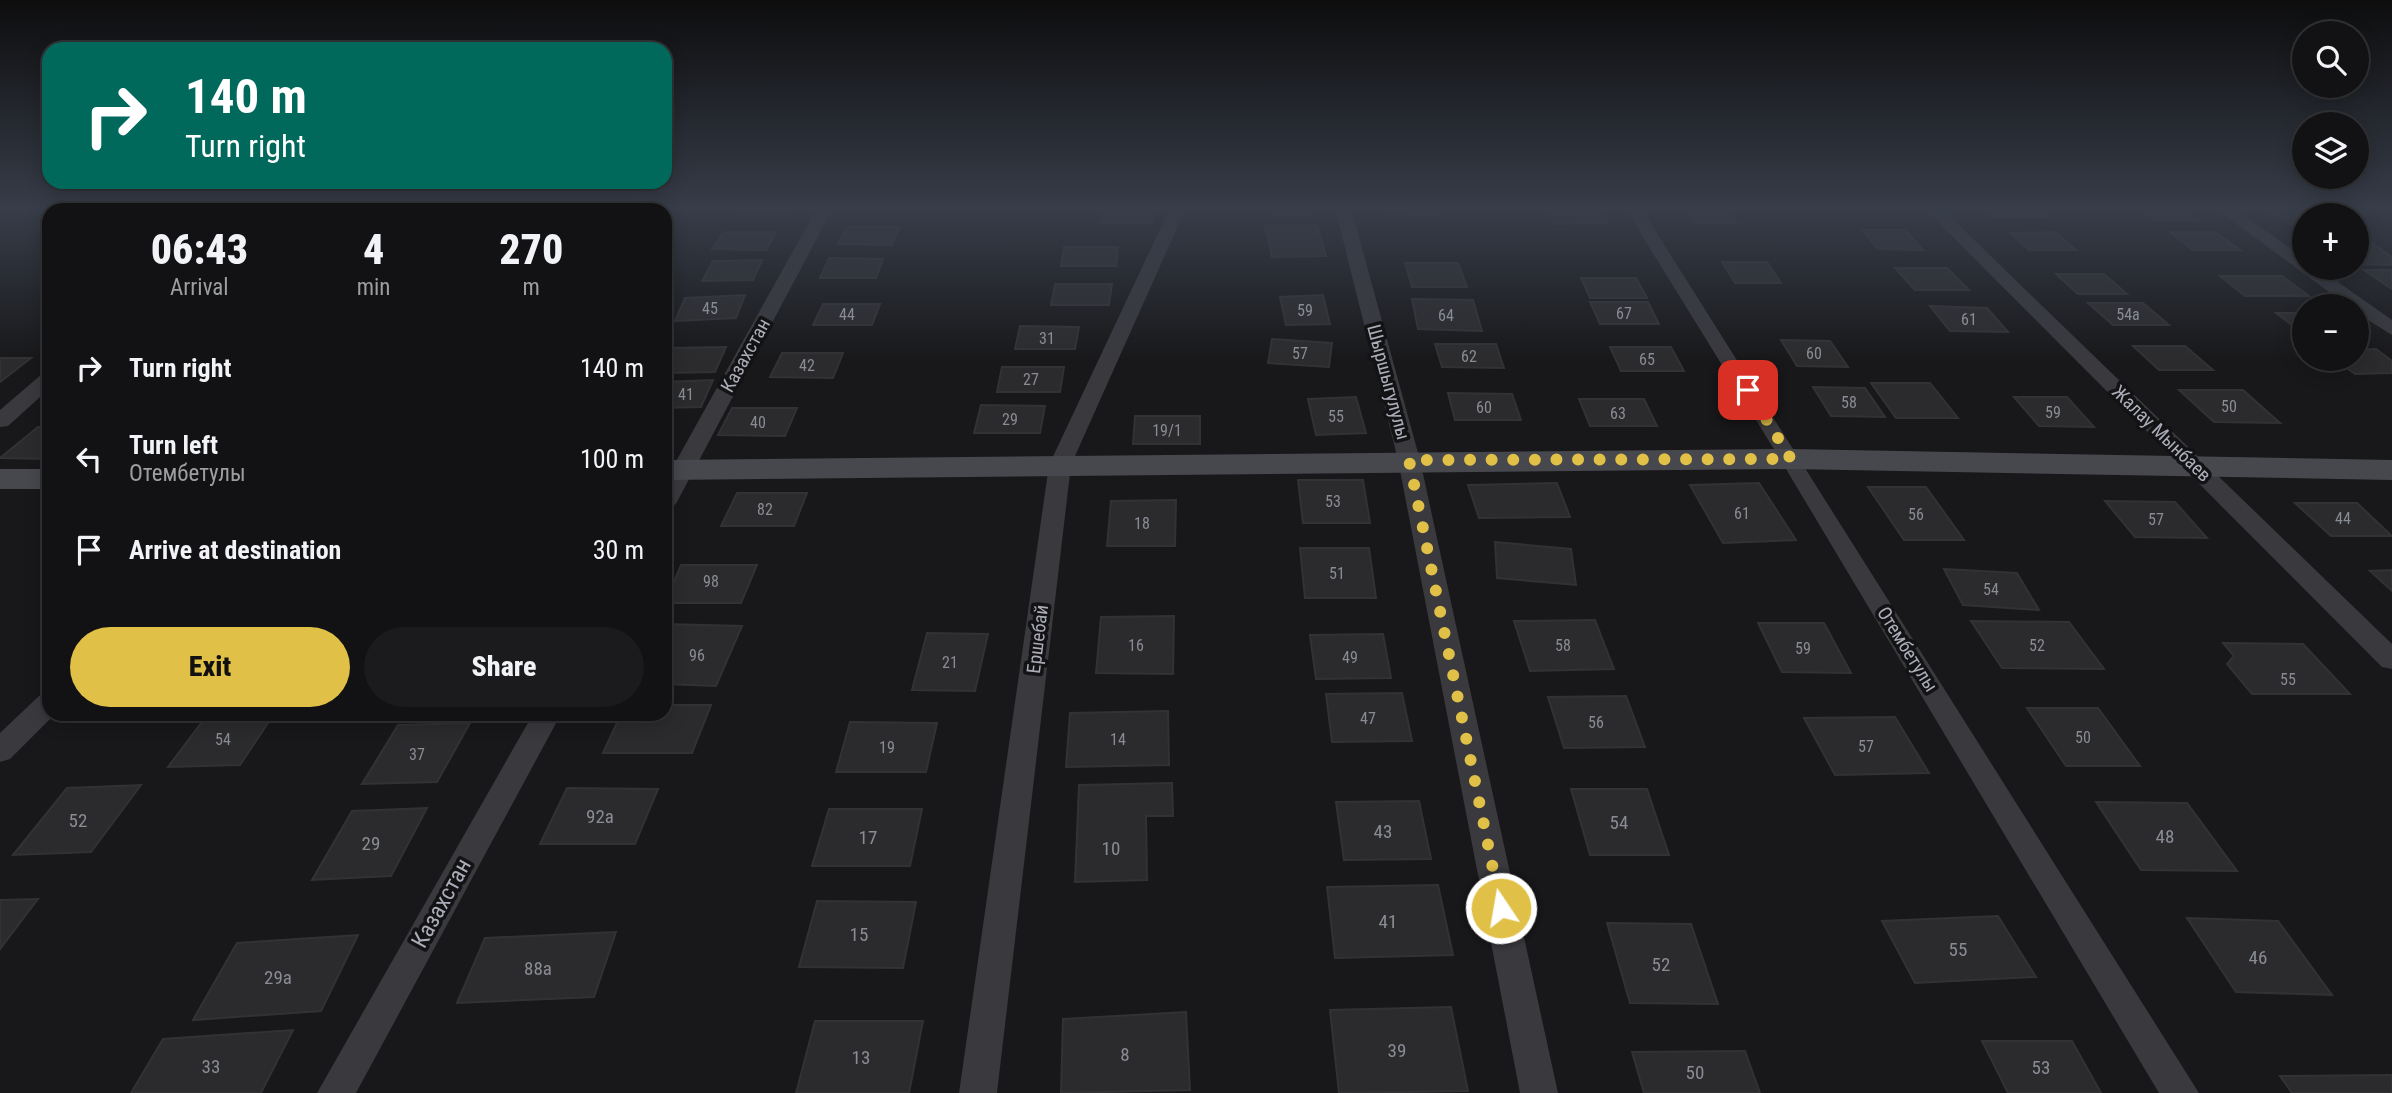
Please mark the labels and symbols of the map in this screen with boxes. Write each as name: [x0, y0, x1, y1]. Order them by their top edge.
house number: 45: [702, 299, 718, 318]
house number: 59: [1297, 301, 1313, 320]
house number: 67: [1616, 304, 1632, 323]
house number: 44: [839, 305, 855, 324]
house number: 54а: [2116, 305, 2140, 324]
house number: 64: [1438, 306, 1454, 325]
house number: 61: [1961, 310, 1977, 329]
street label: Казахстан: [716, 314, 775, 396]
street label: Шыршыгулулы: [1362, 322, 1415, 442]
house number: 31: [1039, 329, 1055, 348]
house number: 57: [1292, 344, 1308, 363]
house number: 60: [1806, 344, 1822, 363]
house number: 62: [1461, 347, 1477, 366]
house number: 65: [1639, 350, 1655, 369]
house number: 42: [799, 356, 815, 375]
pin: [1718, 360, 1778, 420]
house number: 27: [1023, 370, 1039, 389]
street label: Жалау Мынбаев: [2107, 380, 2216, 486]
house number: 41: [678, 385, 694, 404]
house number: 58: [1841, 393, 1857, 412]
house number: 50: [2221, 397, 2237, 416]
house number: 60: [1476, 398, 1492, 417]
house number: 59: [2045, 403, 2061, 422]
house number: 63: [1610, 404, 1626, 423]
house number: 55: [1328, 407, 1344, 426]
house number: 29: [1002, 410, 1018, 429]
house number: 40: [750, 413, 766, 432]
house number: 19/1: [1152, 421, 1182, 440]
house number: 53: [1325, 492, 1341, 511]
house number: 82: [757, 500, 773, 519]
house number: 61: [1734, 504, 1750, 523]
house number: 56: [1908, 505, 1924, 524]
house number: 44: [2335, 509, 2351, 528]
house number: 57: [2148, 510, 2164, 529]
house number: 18: [1134, 514, 1150, 533]
house number: 51: [1329, 564, 1345, 583]
house number: 98: [703, 572, 719, 591]
house number: 54: [1983, 580, 1999, 599]
street label: Отембетулы: [1872, 602, 1943, 696]
street label: Ершебай: [1022, 603, 1053, 675]
house number: 16: [1128, 636, 1144, 655]
house number: 58: [1555, 636, 1571, 655]
house number: 52: [2029, 636, 2045, 655]
house number: 59: [1795, 639, 1811, 658]
house number: 96: [689, 646, 705, 665]
house number: 49: [1342, 648, 1358, 667]
house number: 21: [942, 653, 958, 672]
house number: 55: [2280, 670, 2296, 689]
house number: 47: [1360, 709, 1376, 728]
house number: 56: [1588, 713, 1604, 732]
house number: 50: [2075, 728, 2091, 747]
house number: 54: [215, 730, 231, 749]
house number: 14: [1110, 730, 1126, 749]
house number: 57: [1858, 737, 1874, 756]
house number: 19: [879, 738, 895, 757]
house number: 37: [409, 745, 425, 764]
house number: 92а: [586, 805, 614, 828]
house number: 52: [69, 809, 87, 832]
house number: 54: [1610, 811, 1628, 834]
house number: 43: [1374, 820, 1392, 843]
house number: 48: [2156, 825, 2174, 848]
house number: 17: [859, 826, 877, 849]
house number: 29: [362, 832, 380, 855]
house number: 10: [1102, 837, 1120, 860]
street label: Казахстан: [406, 854, 477, 953]
position arrow: [1464, 871, 1538, 945]
house number: 41: [1379, 910, 1397, 933]
house number: 15: [850, 923, 868, 946]
house number: 55: [1949, 938, 1967, 961]
house number: 46: [2249, 946, 2267, 969]
house number: 52: [1652, 953, 1670, 976]
house number: 88а: [524, 957, 552, 980]
house number: 29а: [264, 966, 292, 989]
house number: 39: [1388, 1039, 1406, 1062]
house number: 8: [1120, 1043, 1130, 1066]
house number: 13: [852, 1046, 870, 1069]
house number: 33: [202, 1055, 220, 1078]
house number: 53: [2032, 1056, 2050, 1079]
house number: 50: [1686, 1061, 1704, 1084]

